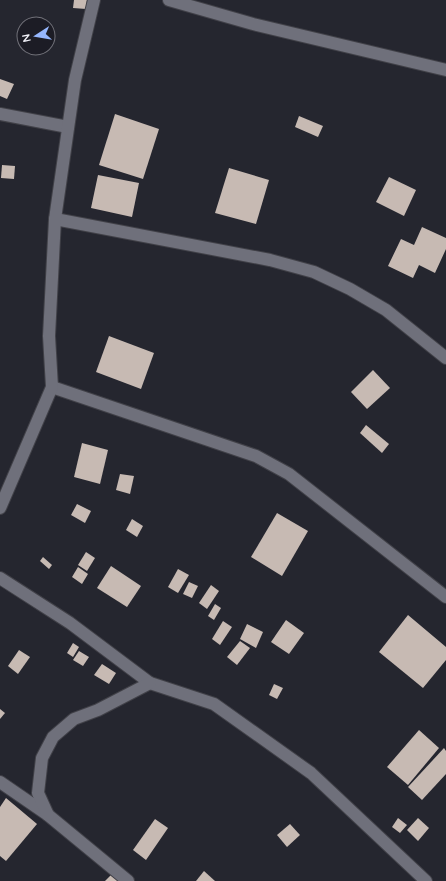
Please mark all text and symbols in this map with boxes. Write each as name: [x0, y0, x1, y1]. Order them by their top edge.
north arrow: [16, 16, 56, 56]
text: N: [19, 33, 34, 43]

